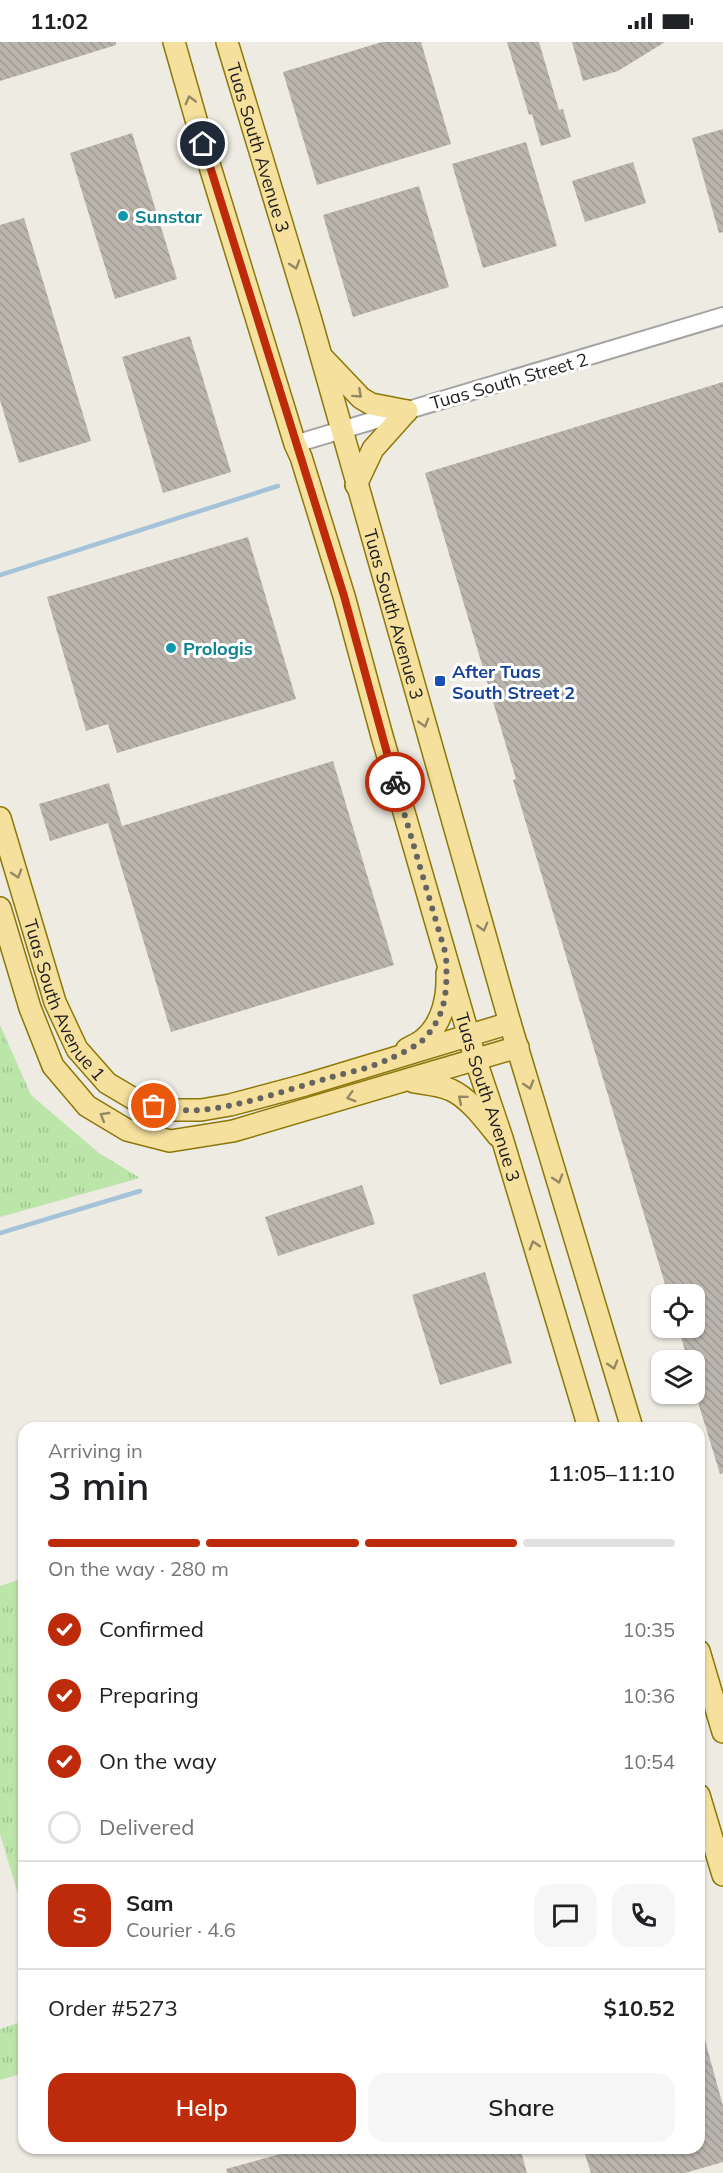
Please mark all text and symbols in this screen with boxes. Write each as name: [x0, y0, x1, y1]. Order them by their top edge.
text: 11:02: [30, 7, 88, 35]
street label: Tuas South Avenue 3: [222, 60, 295, 235]
one-way arrow: [185, 95, 198, 105]
pin: [177, 118, 228, 169]
icon: home: [186, 127, 219, 160]
place label: Sunstar: [135, 205, 203, 228]
marker: Sunstar: [116, 209, 130, 223]
one-way arrow: [288, 259, 300, 270]
street label: Tuas South Street 2: [427, 347, 591, 415]
one-way arrow: [351, 387, 362, 398]
street label: Tuas South Avenue 3: [359, 526, 429, 702]
place label: Prologis: [183, 637, 253, 660]
marker: Prologis: [164, 641, 178, 655]
place label: After Tuas South Street 2: [452, 660, 575, 704]
marker: After Tuas South Street 2: [433, 674, 447, 688]
one-way arrow: [417, 717, 429, 728]
courier: [365, 752, 425, 812]
icon: bike: [379, 766, 412, 799]
one-way arrow: [10, 868, 22, 879]
street label: Tuas South Avenue 1: [19, 916, 111, 1085]
one-way arrow: [475, 922, 488, 932]
street label: Tuas South Avenue 3: [451, 1010, 526, 1184]
one-way arrow: [522, 1079, 534, 1090]
pin: [128, 1080, 179, 1131]
icon: bag: [137, 1089, 170, 1122]
one-way arrow: [346, 1090, 357, 1102]
one-way arrow: [458, 1095, 469, 1106]
one-way arrow: [100, 1111, 110, 1123]
one-way arrow: [551, 1173, 563, 1184]
one-way arrow: [529, 1240, 541, 1251]
map controls: [651, 1284, 705, 1404]
button: locate: [651, 1284, 705, 1338]
button: layers: [651, 1350, 705, 1404]
one-way arrow: [606, 1360, 619, 1370]
text: Arriving in: [48, 1438, 143, 1463]
text: 11:05–11:10: [548, 1459, 675, 1487]
text: 3 min: [48, 1461, 149, 1510]
text: On the way · 280 m: [48, 1556, 229, 1581]
icon: check: [48, 1613, 81, 1646]
text: Confirmed: [99, 1615, 204, 1643]
text: 10:35: [622, 1617, 675, 1642]
icon: check: [48, 1679, 81, 1712]
text: Preparing: [99, 1681, 199, 1709]
text: 10:36: [622, 1683, 675, 1708]
icon: check: [48, 1745, 81, 1778]
text: On the way: [99, 1747, 217, 1775]
text: 10:54: [622, 1749, 675, 1774]
text: Delivered: [99, 1813, 194, 1841]
button: chat: [534, 1884, 597, 1947]
button: phone: [612, 1884, 675, 1947]
text: Sam: [126, 1889, 174, 1917]
text: S: [72, 1901, 87, 1929]
text: Courier · 4.6: [126, 1917, 236, 1942]
text: Order #5273: [48, 1994, 178, 2022]
text: $10.52: [604, 1994, 675, 2022]
button: Help: [48, 2073, 356, 2142]
button: Share: [368, 2073, 675, 2142]

